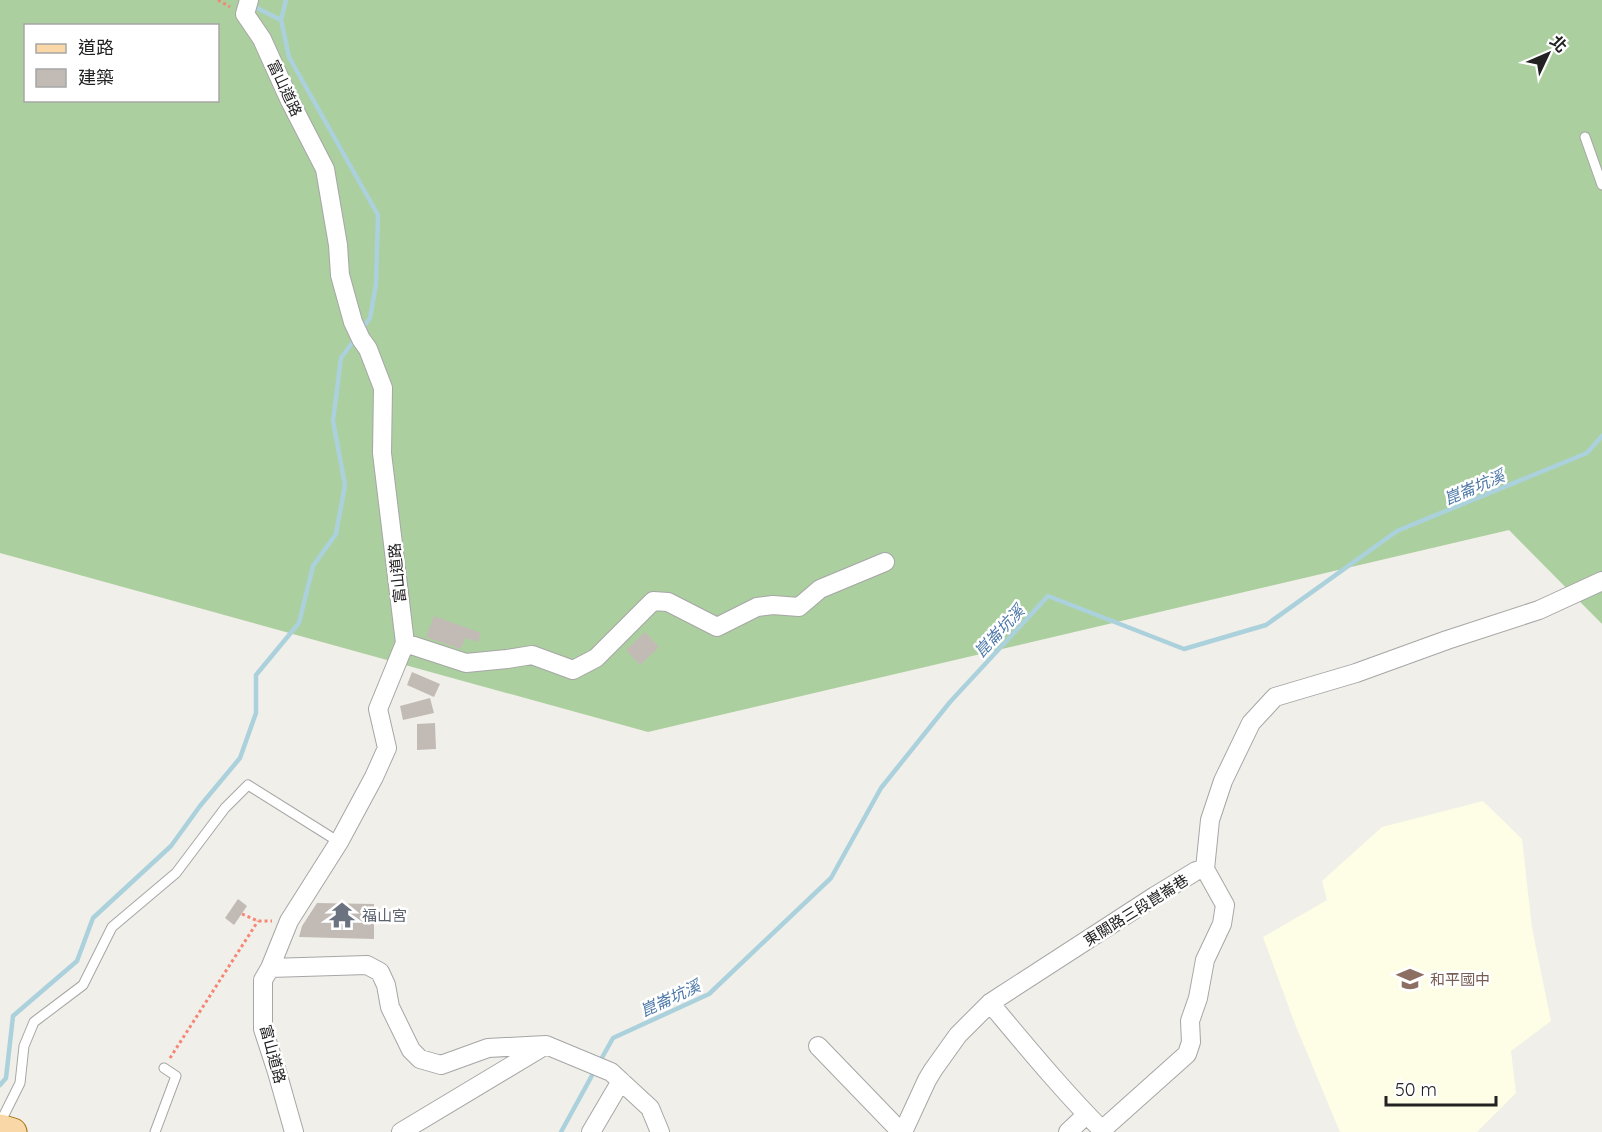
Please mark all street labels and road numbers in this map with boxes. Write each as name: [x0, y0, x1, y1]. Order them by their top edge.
street label: 富山道路: [264, 57, 306, 119]
street label: 富山道路: [384, 542, 410, 604]
street label: 東關路三段崑崙巷: [1080, 870, 1192, 950]
street label: 富山道路: [256, 1023, 290, 1085]

